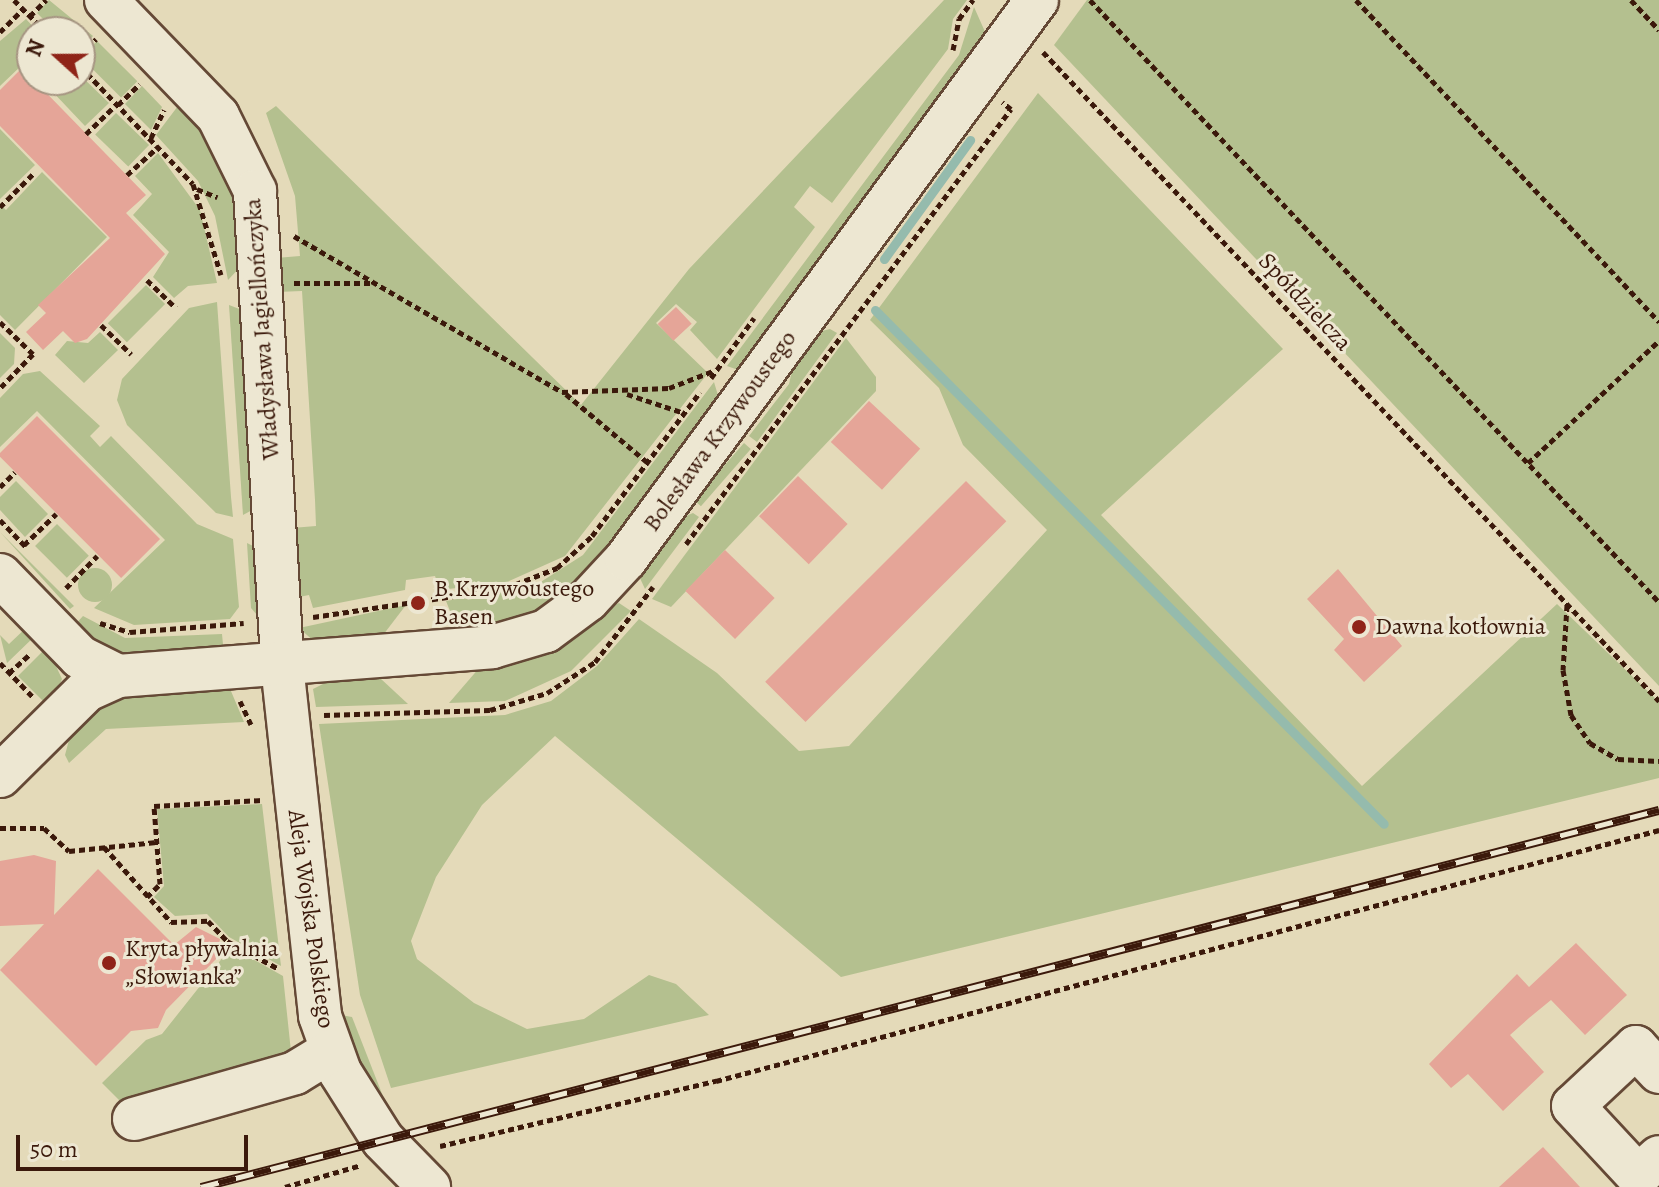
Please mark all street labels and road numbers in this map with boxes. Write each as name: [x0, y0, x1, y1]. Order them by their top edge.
street label: Władysława Jagiellończyka: [238, 197, 286, 461]
street label: Spółdzielcza: [1252, 247, 1358, 357]
street label: Bolesława Krzywoustego: [637, 325, 803, 537]
street label: Aleja Wojska Polskiego: [281, 808, 341, 1030]

